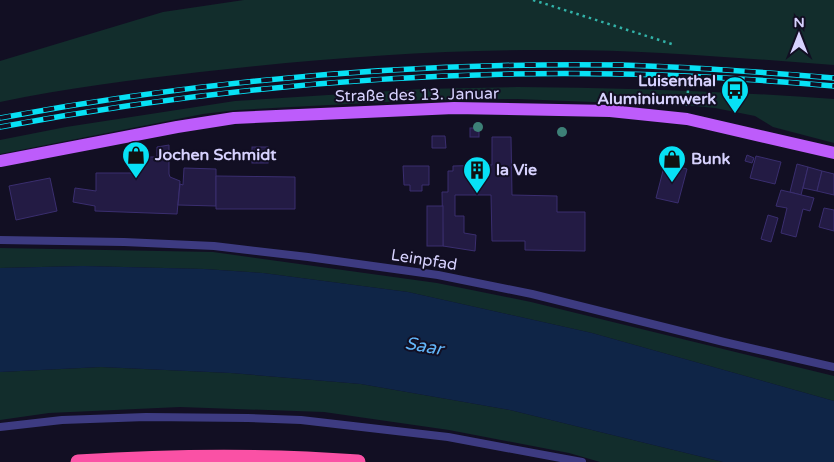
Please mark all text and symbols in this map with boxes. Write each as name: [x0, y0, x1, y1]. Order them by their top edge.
north arrow: [774, 10, 824, 60]
text: N: [793, 14, 805, 31]
place label: Luisenthal Aluminiumwerk: [597, 71, 716, 109]
bus stop icon: Luisenthal Aluminiumwerk: [720, 75, 750, 114]
street label: Straße des 13. Januar: [335, 84, 500, 106]
shop icon: Jochen Schmidt: [121, 140, 151, 179]
shop icon: Bunk: [657, 144, 687, 183]
place label: Jochen Schmidt: [154, 145, 277, 165]
place label: Bunk: [691, 149, 730, 169]
building icon: la Vie: [462, 155, 492, 194]
place label: la Vie: [496, 160, 537, 180]
street label: Leinpfad: [389, 245, 459, 275]
water label: Saar: [403, 332, 447, 361]

